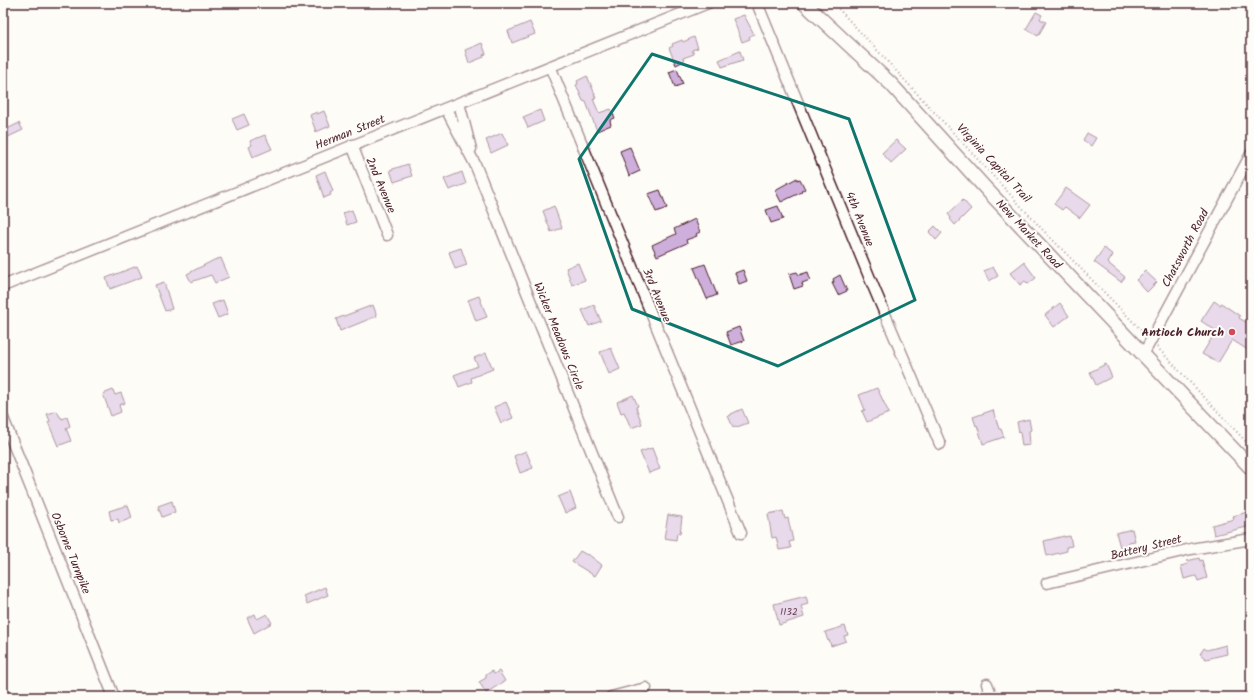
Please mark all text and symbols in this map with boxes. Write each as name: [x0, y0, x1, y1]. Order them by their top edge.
street label: Herman Street: [312, 110, 388, 155]
street label: Virginia Capital Trail: [952, 119, 1036, 207]
street label: 2nd Avenue: [360, 154, 401, 217]
street label: 4th Avenue: [840, 189, 879, 250]
street label: New Market Road: [991, 195, 1067, 274]
street label: Chatsworth Road: [1157, 205, 1215, 291]
street label: 3rd Avenue: [637, 265, 676, 326]
street label: Wicker Meadows Circle: [528, 279, 589, 394]
place label: Antioch Church: [1142, 323, 1224, 342]
marker: Antioch Church: [1227, 327, 1237, 337]
street label: Osborne Turnpike: [45, 509, 96, 598]
street label: Battery Street: [1108, 529, 1184, 566]
house number: 1132: [780, 604, 798, 620]

